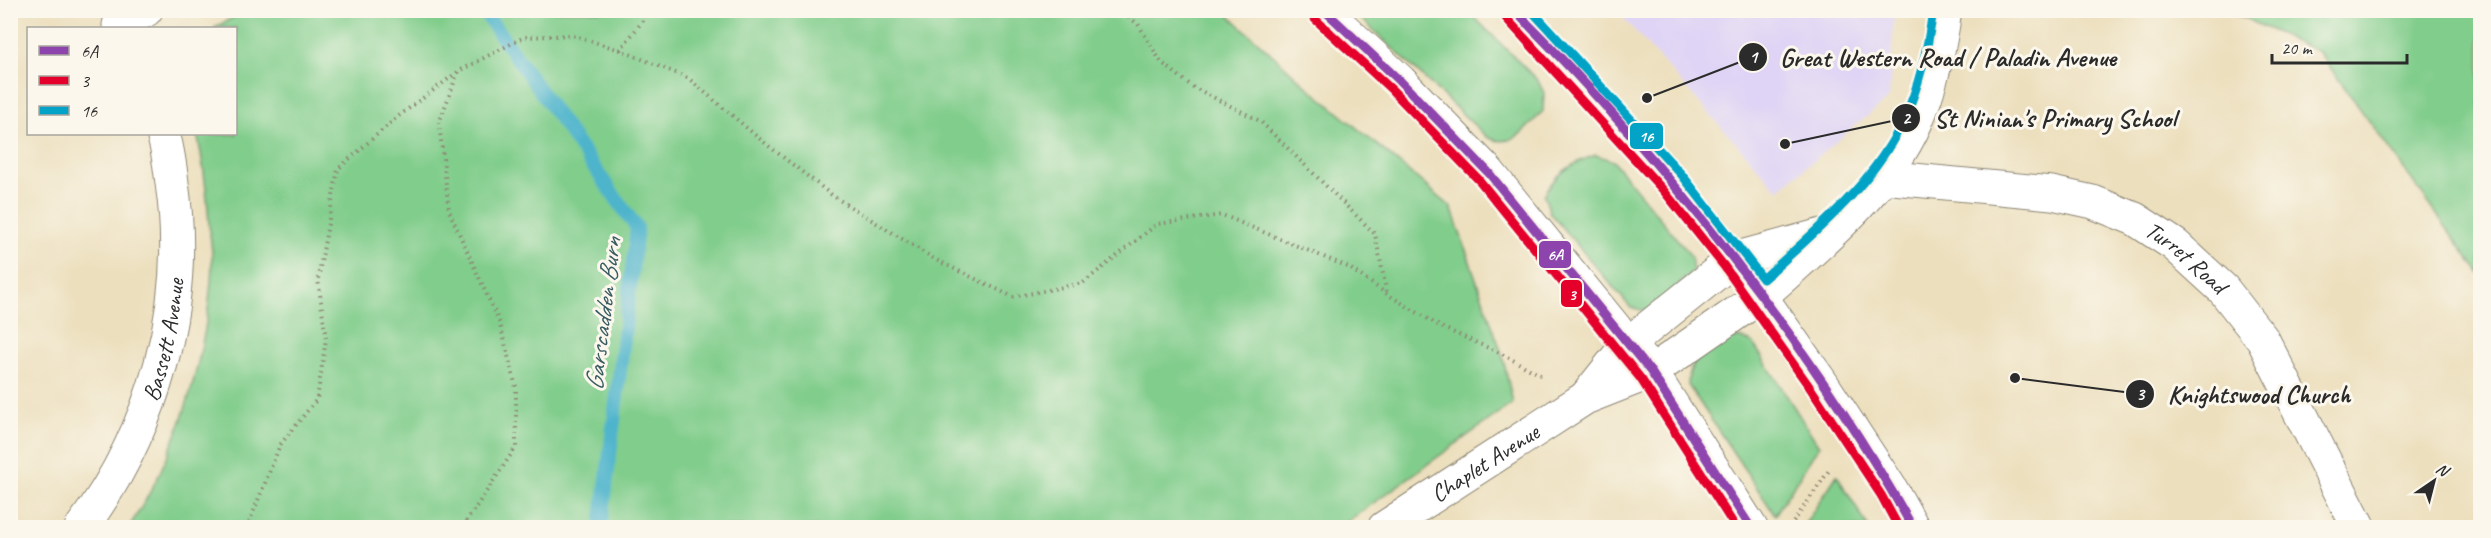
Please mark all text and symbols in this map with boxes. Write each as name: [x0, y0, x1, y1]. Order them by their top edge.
legend: [27, 27, 237, 135]
scale bar: [2272, 27, 2407, 65]
callout: Great Western Road / Paladin Avenue: [1738, 35, 2128, 79]
text: 20 m: [2281, 37, 2314, 59]
text: 6A: [81, 40, 99, 62]
text: Great Western Road / Paladin Avenue: [1780, 41, 2118, 74]
text: 1: [1749, 46, 1759, 68]
text: 3: [81, 70, 91, 92]
callout: St Ninian's Primary School: [1891, 96, 2189, 140]
text: 16: [81, 100, 98, 122]
text: St Ninian's Primary School: [1934, 102, 2180, 135]
text: 2: [1902, 107, 1912, 129]
line badge: 16: [1629, 122, 1664, 150]
text: 16: [1639, 127, 1655, 147]
street label: Turret Road: [2140, 215, 2236, 302]
water label: Garscadden Burn: [577, 234, 629, 392]
line badge: 6A: [1538, 240, 1572, 269]
text: 6A: [1547, 245, 1565, 265]
street label: Bassett Avenue: [135, 275, 190, 405]
line badge: 3: [1560, 279, 1583, 308]
text: 3: [1568, 285, 1577, 305]
callout: Knightswood Church: [2125, 372, 2363, 416]
text: Knightswood Church: [2168, 378, 2351, 411]
text: 3: [2136, 383, 2146, 405]
street label: Chaplet Avenue: [1425, 416, 1546, 509]
north arrow: [2404, 451, 2464, 511]
text: N: [2432, 458, 2454, 482]

